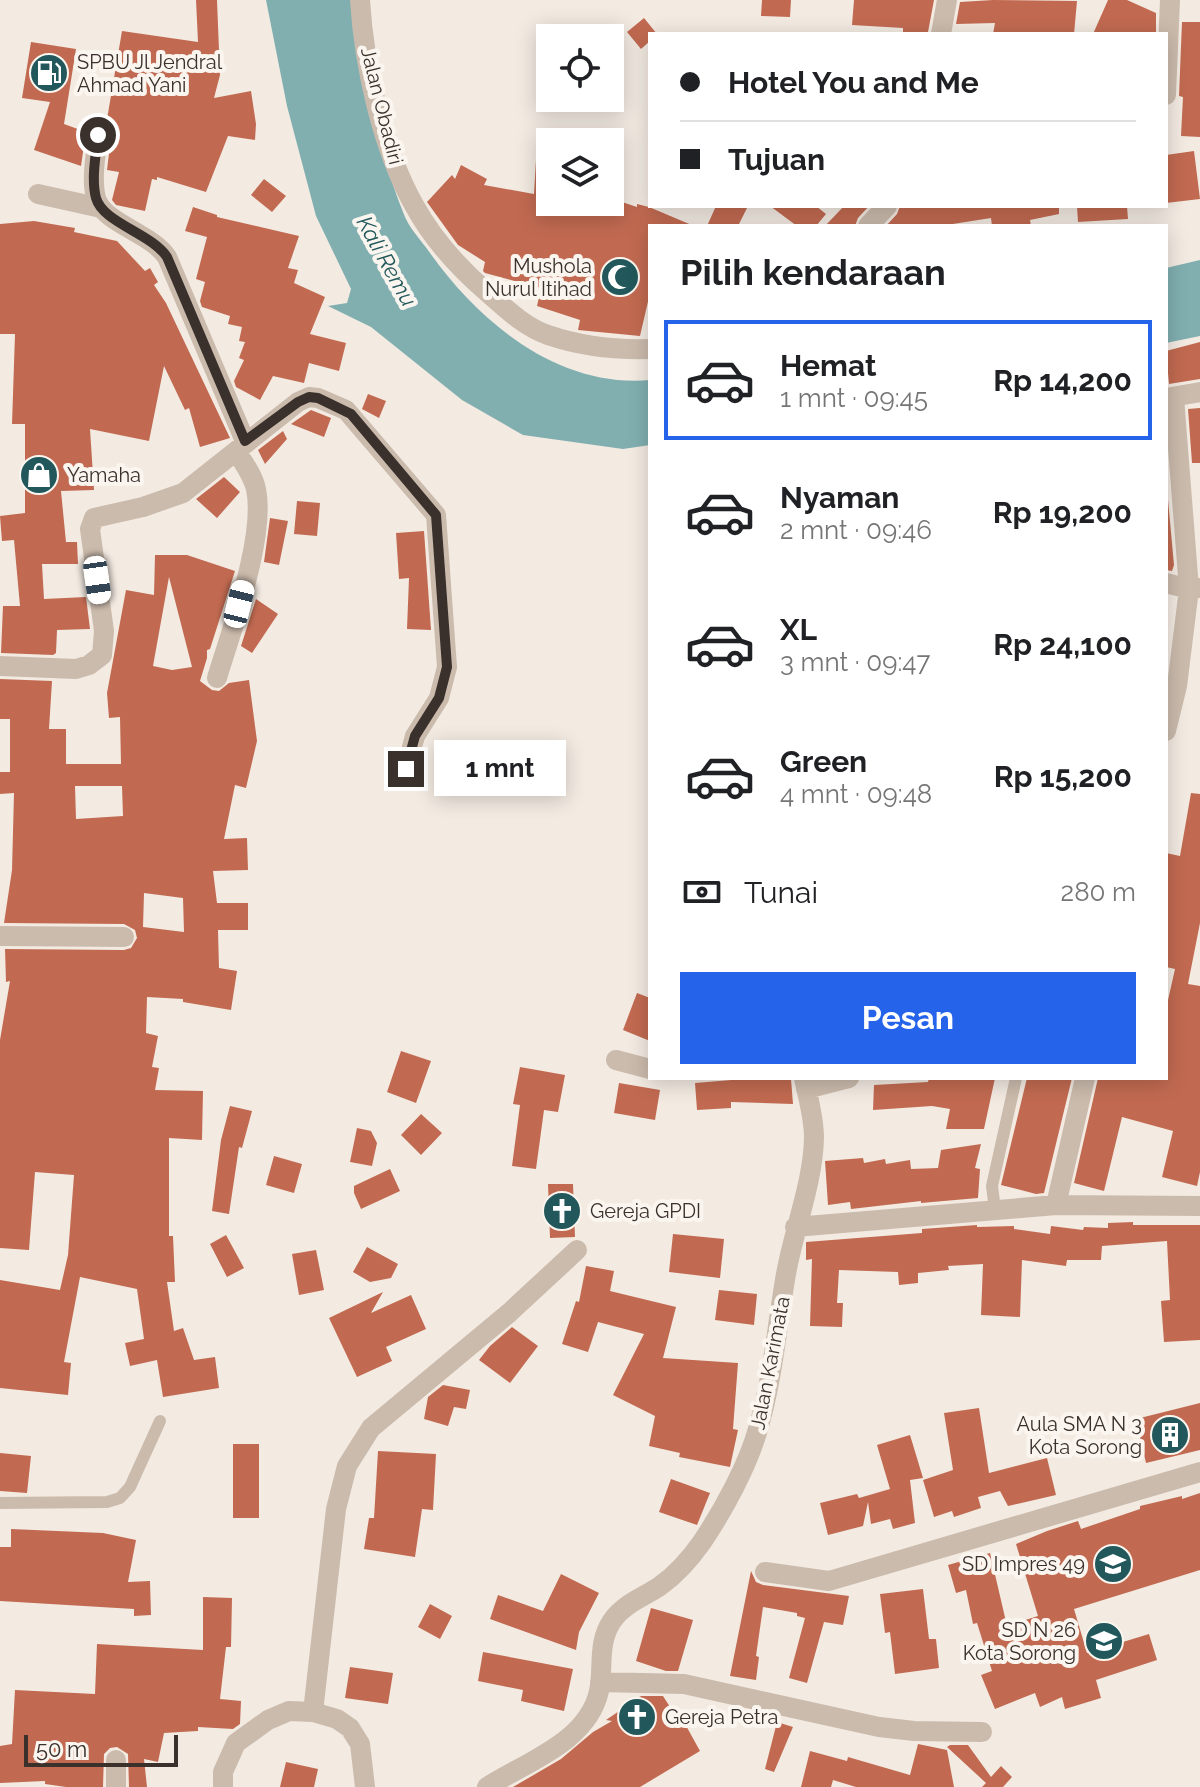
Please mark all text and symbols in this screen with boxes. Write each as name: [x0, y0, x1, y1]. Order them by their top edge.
map controls: [536, 24, 624, 216]
button: locate: [536, 24, 624, 112]
street label: Jalan Obadiri: [356, 45, 408, 167]
place label: SPBU Jl Jendral Ahmad Yani: [77, 50, 223, 97]
fuel station icon: SPBU Jl Jendral Ahmad Yani: [28, 52, 70, 94]
text: Hotel You and Me: [728, 65, 979, 100]
route start: [80, 117, 116, 153]
button: layers: [536, 128, 624, 216]
text: Tujuan: [728, 142, 825, 177]
water label: Kali Remu: [352, 211, 422, 311]
text: Pilih kendaraan: [680, 251, 946, 293]
place label: Mushola Nurul Itihad: [485, 254, 592, 301]
mosque icon: Mushola Nurul Itihad: [599, 256, 641, 298]
icon: car: [684, 344, 756, 416]
text: Hemat: [780, 348, 877, 383]
text: Rp 14,200: [993, 363, 1132, 398]
text: 1 mnt · 09:45: [780, 383, 928, 413]
shop icon: Yamaha: [18, 454, 60, 496]
place label: Yamaha: [67, 463, 141, 487]
icon: car: [684, 476, 756, 548]
text: Nyaman: [780, 480, 900, 515]
text: Rp 19,200: [993, 495, 1132, 530]
text: 2 mnt · 09:46: [780, 515, 932, 545]
car: [82, 555, 112, 605]
car: [222, 578, 256, 630]
icon: car: [684, 608, 756, 680]
text: XL: [780, 612, 817, 647]
text: Rp 24,100: [993, 627, 1132, 662]
text: 3 mnt · 09:47: [780, 647, 930, 677]
icon: car: [684, 740, 756, 812]
callout: 1 mnt: [434, 741, 566, 797]
text: Green: [780, 744, 867, 779]
route end: [388, 751, 424, 787]
text: 1 mnt: [466, 753, 534, 783]
text: Rp 15,200: [994, 759, 1132, 794]
text: 4 mnt · 09:48: [780, 779, 932, 809]
icon: cash: [680, 870, 724, 914]
text: Tunai: [744, 875, 818, 910]
text: 280 m: [1061, 877, 1136, 907]
button: Pesan: [680, 972, 1136, 1064]
church icon: Gereja GPDI: [541, 1190, 583, 1232]
place label: Gereja GPDI: [590, 1199, 701, 1223]
street label: Jalan Karimata: [745, 1294, 795, 1432]
place label: Aula SMA N 3 Kota Sorong: [1016, 1412, 1142, 1459]
building icon: Aula SMA N 3 Kota Sorong: [1149, 1414, 1191, 1456]
school or university icon: SD Impres 49: [1092, 1543, 1134, 1585]
place label: SD Impres 49: [962, 1552, 1085, 1576]
place label: SD N 26 Kota Sorong: [963, 1618, 1076, 1665]
school or university icon: SD N 26 Kota Sorong: [1083, 1620, 1125, 1662]
church icon: Gereja Petra: [616, 1696, 658, 1738]
place label: Gereja Petra: [665, 1705, 778, 1729]
scale bar: [24, 1731, 178, 1767]
text: 50 m: [36, 1736, 87, 1762]

